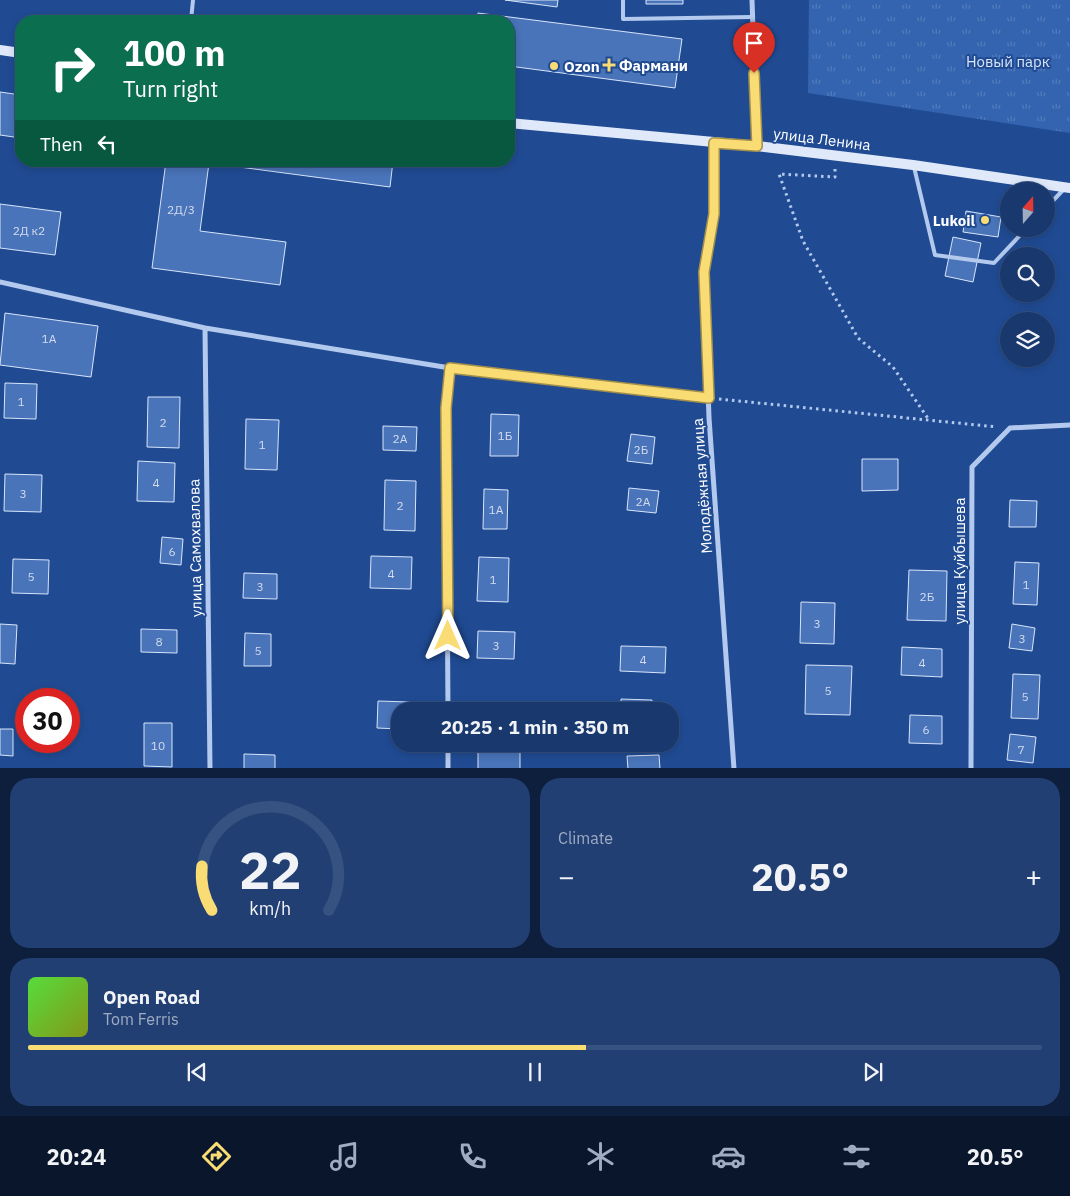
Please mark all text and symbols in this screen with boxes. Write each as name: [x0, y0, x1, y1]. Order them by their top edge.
pin: [733, 22, 775, 73]
icon: arrive: [740, 29, 768, 57]
text: 100 m: [123, 30, 226, 76]
icon: right: [40, 35, 105, 100]
park label: Новый парк: [966, 52, 1050, 71]
place label: Фармани: [619, 56, 688, 75]
place label: Ozon: [564, 57, 600, 76]
marker: Фармани: [603, 59, 615, 71]
marker: Ozon: [548, 60, 560, 72]
text: Turn right: [123, 74, 218, 103]
street label: улица Ленина: [772, 124, 872, 154]
icon: left: [93, 130, 121, 158]
text: Then: [40, 132, 83, 156]
north arrow: [1000, 182, 1055, 238]
map controls: [1000, 182, 1055, 367]
house number: 2Д/3: [167, 202, 195, 217]
place label: Lukoil: [933, 211, 975, 230]
marker: Lukoil: [979, 214, 991, 226]
house number: 2Д к2: [13, 223, 45, 238]
button: search: [1000, 247, 1055, 302]
button: layers: [1000, 312, 1055, 367]
house number: 1А: [42, 331, 57, 346]
house number: 1: [17, 394, 25, 409]
house number: 2: [159, 415, 167, 430]
street label: Молодёжная улица: [688, 418, 716, 554]
house number: 1Б: [498, 428, 512, 443]
house number: 2А: [393, 431, 408, 446]
house number: 1: [258, 437, 266, 452]
house number: 2Б: [634, 442, 648, 457]
house number: 4: [152, 475, 160, 490]
street label: улица Самохвалова: [184, 479, 206, 617]
house number: 3: [19, 486, 27, 501]
house number: 2А: [636, 494, 651, 509]
house number: 2: [396, 498, 404, 513]
street label: улица Куйбышева: [950, 498, 969, 624]
house number: 1А: [489, 502, 504, 517]
house number: 6: [168, 544, 176, 559]
house number: 4: [387, 566, 395, 581]
house number: 5: [27, 569, 35, 584]
house number: 1: [489, 572, 497, 587]
house number: 1: [1022, 577, 1030, 592]
house number: 3: [256, 579, 264, 594]
house number: 2Б: [920, 589, 934, 604]
position arrow: [421, 609, 473, 661]
house number: 3: [813, 616, 821, 631]
house number: 3: [1018, 631, 1026, 646]
house number: 8: [155, 634, 163, 649]
house number: 3: [492, 638, 500, 653]
house number: 5: [254, 643, 262, 658]
house number: 4: [639, 652, 647, 667]
house number: 4: [918, 655, 926, 670]
house number: 5: [824, 683, 832, 698]
speed limit sign: 30: [15, 688, 80, 753]
house number: 5: [1021, 689, 1029, 704]
text: 20:25 · 1 min · 350 m: [441, 715, 629, 739]
house number: 6: [922, 722, 930, 737]
house number: 10: [151, 738, 165, 753]
house number: 7: [1017, 742, 1025, 757]
text: Climate: [558, 828, 613, 848]
text: 22: [239, 836, 301, 903]
text: 20.5°: [751, 852, 849, 901]
text: −: [558, 858, 575, 895]
text: +: [1025, 858, 1042, 895]
text: km/h: [249, 897, 291, 920]
text: Open Road: [103, 985, 200, 1009]
text: Tom Ferris: [103, 1009, 179, 1029]
icon: previous: [183, 1058, 211, 1086]
icon: pause: [521, 1058, 549, 1086]
icon: next: [859, 1058, 887, 1086]
icon: directions: [199, 1139, 234, 1174]
icon: music: [327, 1139, 362, 1174]
icon: phone: [455, 1139, 490, 1174]
icon: climate: [583, 1139, 618, 1174]
icon: car: [711, 1139, 746, 1174]
icon: filters: [839, 1139, 874, 1174]
text: 20:24: [46, 1142, 107, 1171]
text: 20.5°: [967, 1142, 1024, 1171]

